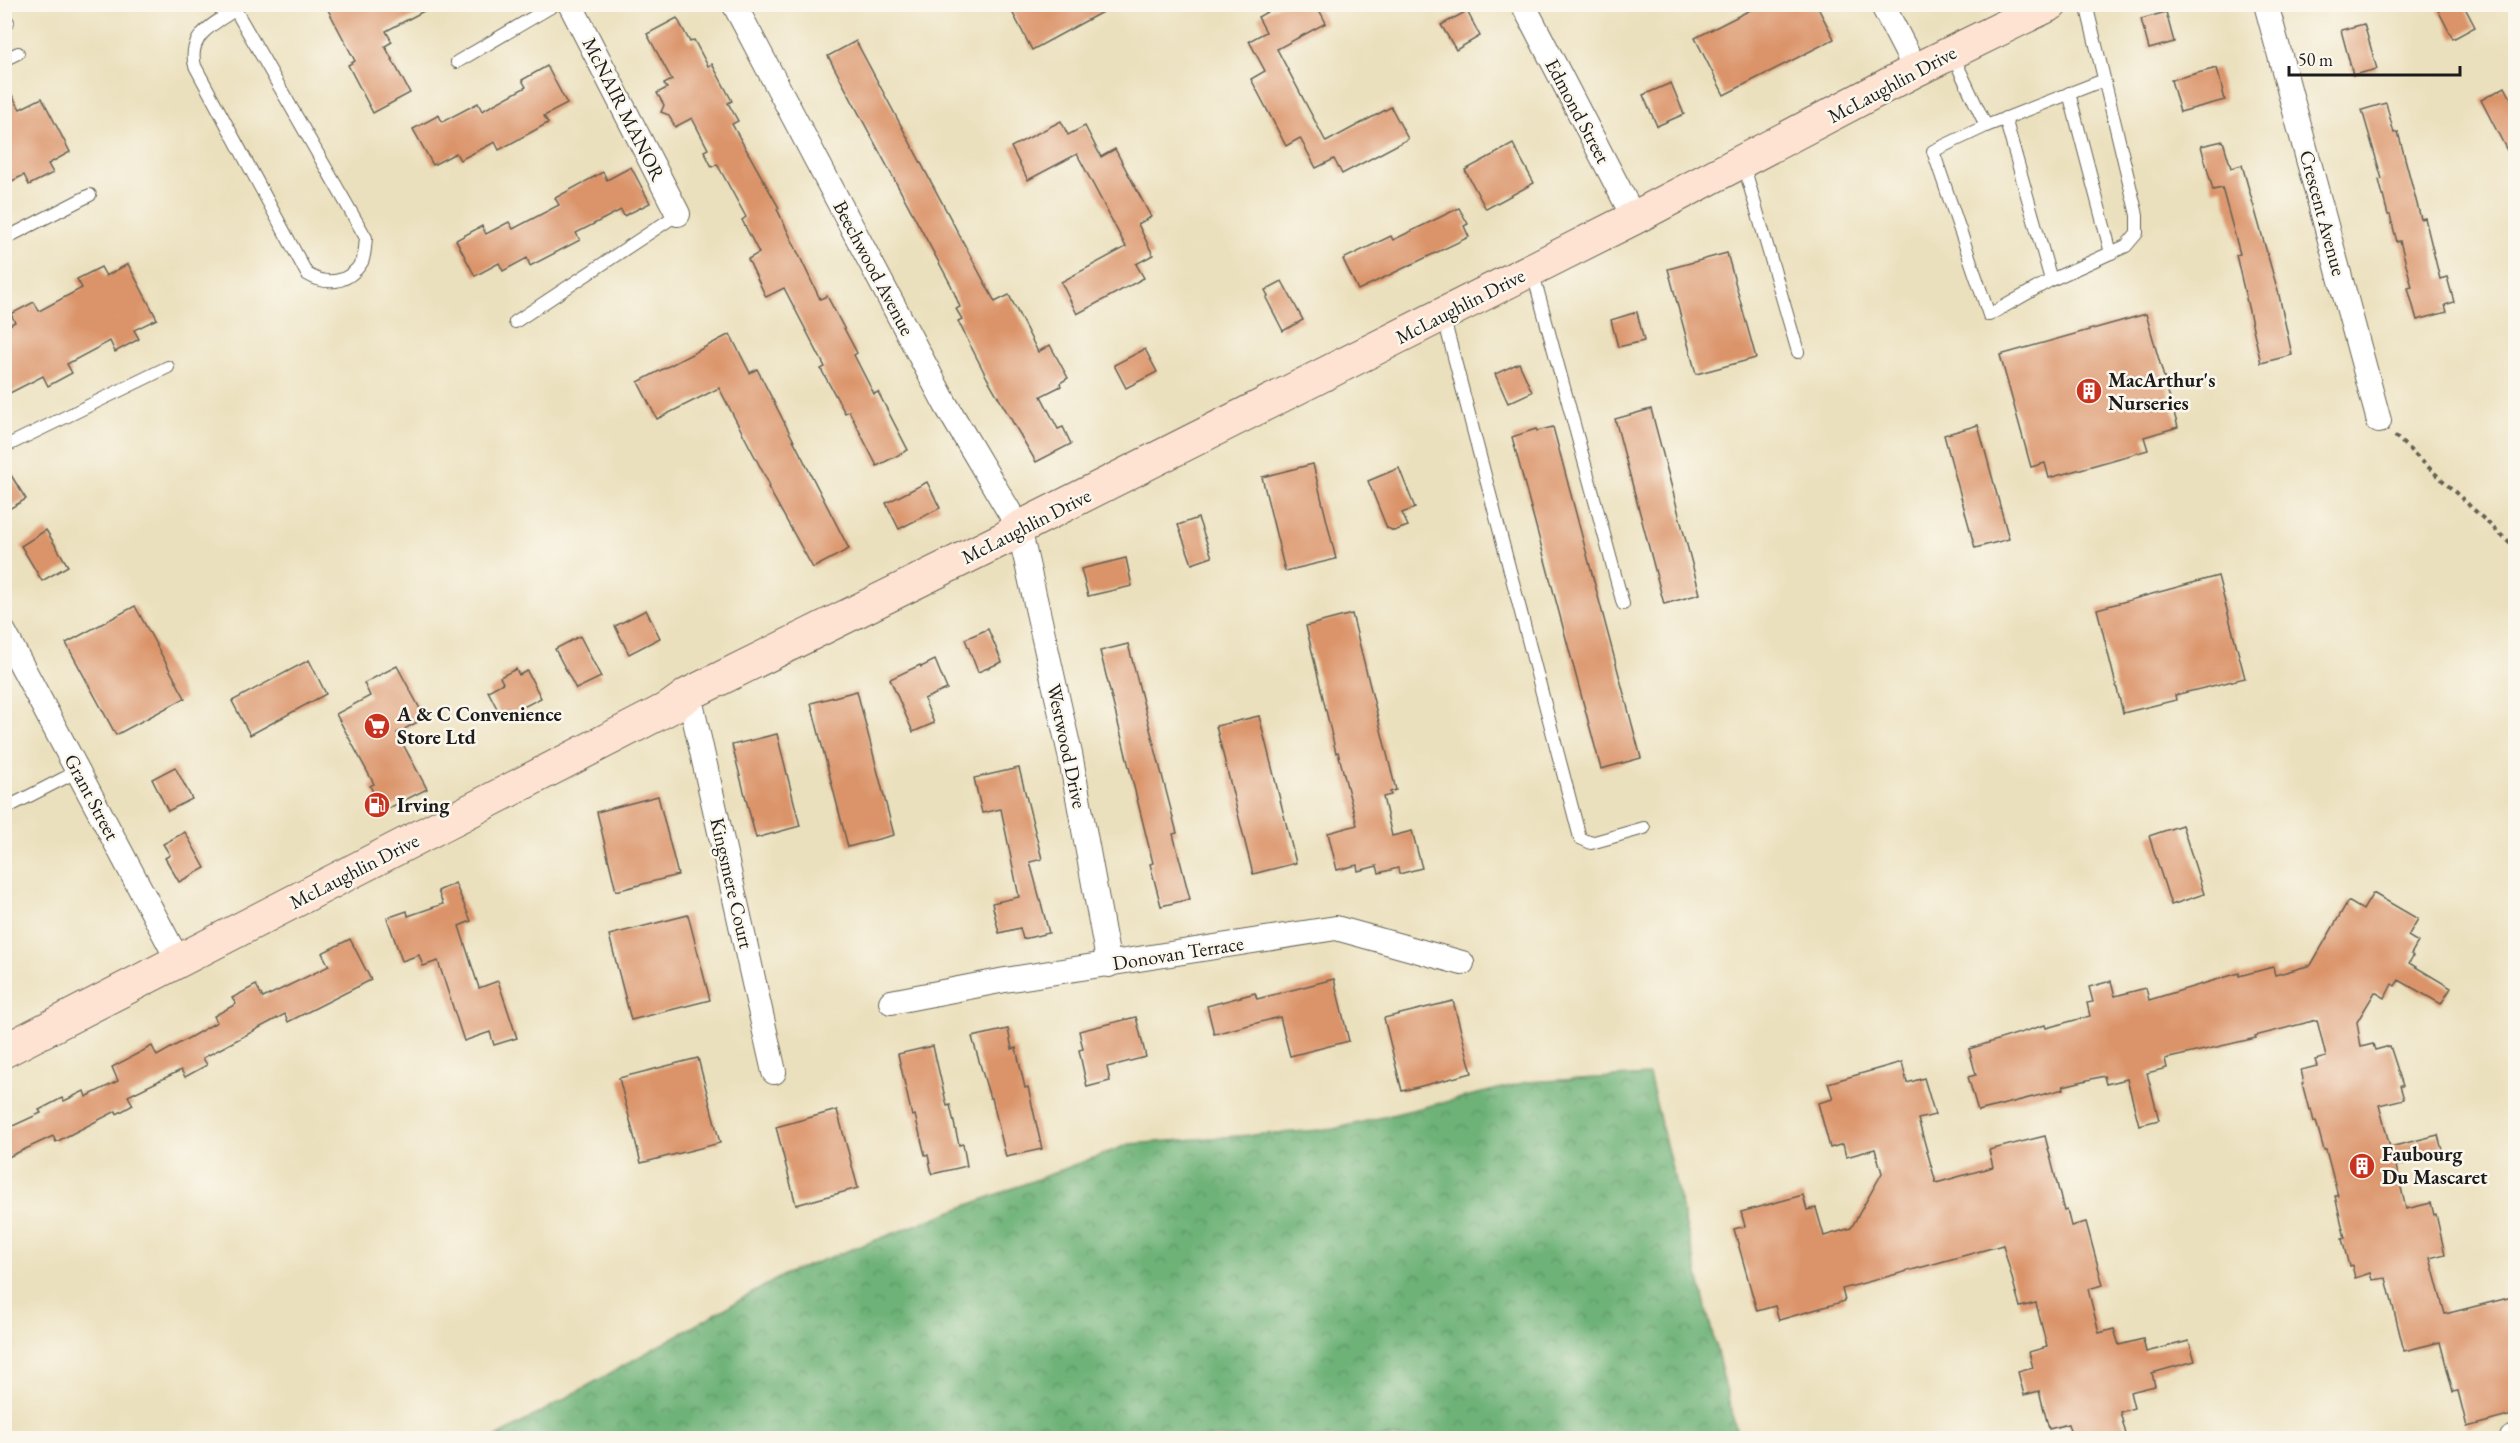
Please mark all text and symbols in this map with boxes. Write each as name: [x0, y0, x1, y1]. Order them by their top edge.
street label: McNAIR MANOR: [577, 33, 672, 186]
street label: McLaughlin Drive: [1823, 39, 1961, 129]
scale bar: [2289, 39, 2460, 77]
text: 50 m: [2298, 48, 2333, 71]
street label: Edmond Street: [1540, 54, 1617, 168]
street label: Crescent Avenue: [2294, 147, 2352, 279]
street label: Beechwood Avenue: [827, 196, 921, 340]
street label: McLaughlin Drive: [1391, 262, 1529, 350]
place label: MacArthur's Nurseries: [2108, 367, 2216, 416]
building icon: MacArthur's Nurseries: [2074, 376, 2104, 406]
street label: McLaughlin Drive: [957, 482, 1095, 570]
street label: Westwood Drive: [1041, 681, 1093, 811]
place label: A & C Convenience Store Ltd: [396, 701, 562, 750]
supermarket icon: A & C Convenience Store Ltd: [362, 711, 392, 741]
street label: Grant Street: [58, 749, 126, 845]
fuel station icon: Irving: [362, 790, 392, 820]
place label: Irving: [397, 792, 450, 818]
street label: Kingsmere Court: [704, 815, 760, 952]
street label: McLaughlin Drive: [285, 827, 423, 915]
street label: Donovan Terrace: [1111, 930, 1245, 976]
place label: Faubourg Du Mascaret: [2382, 1141, 2488, 1190]
building icon: Faubourg Du Mascaret: [2347, 1151, 2377, 1181]

